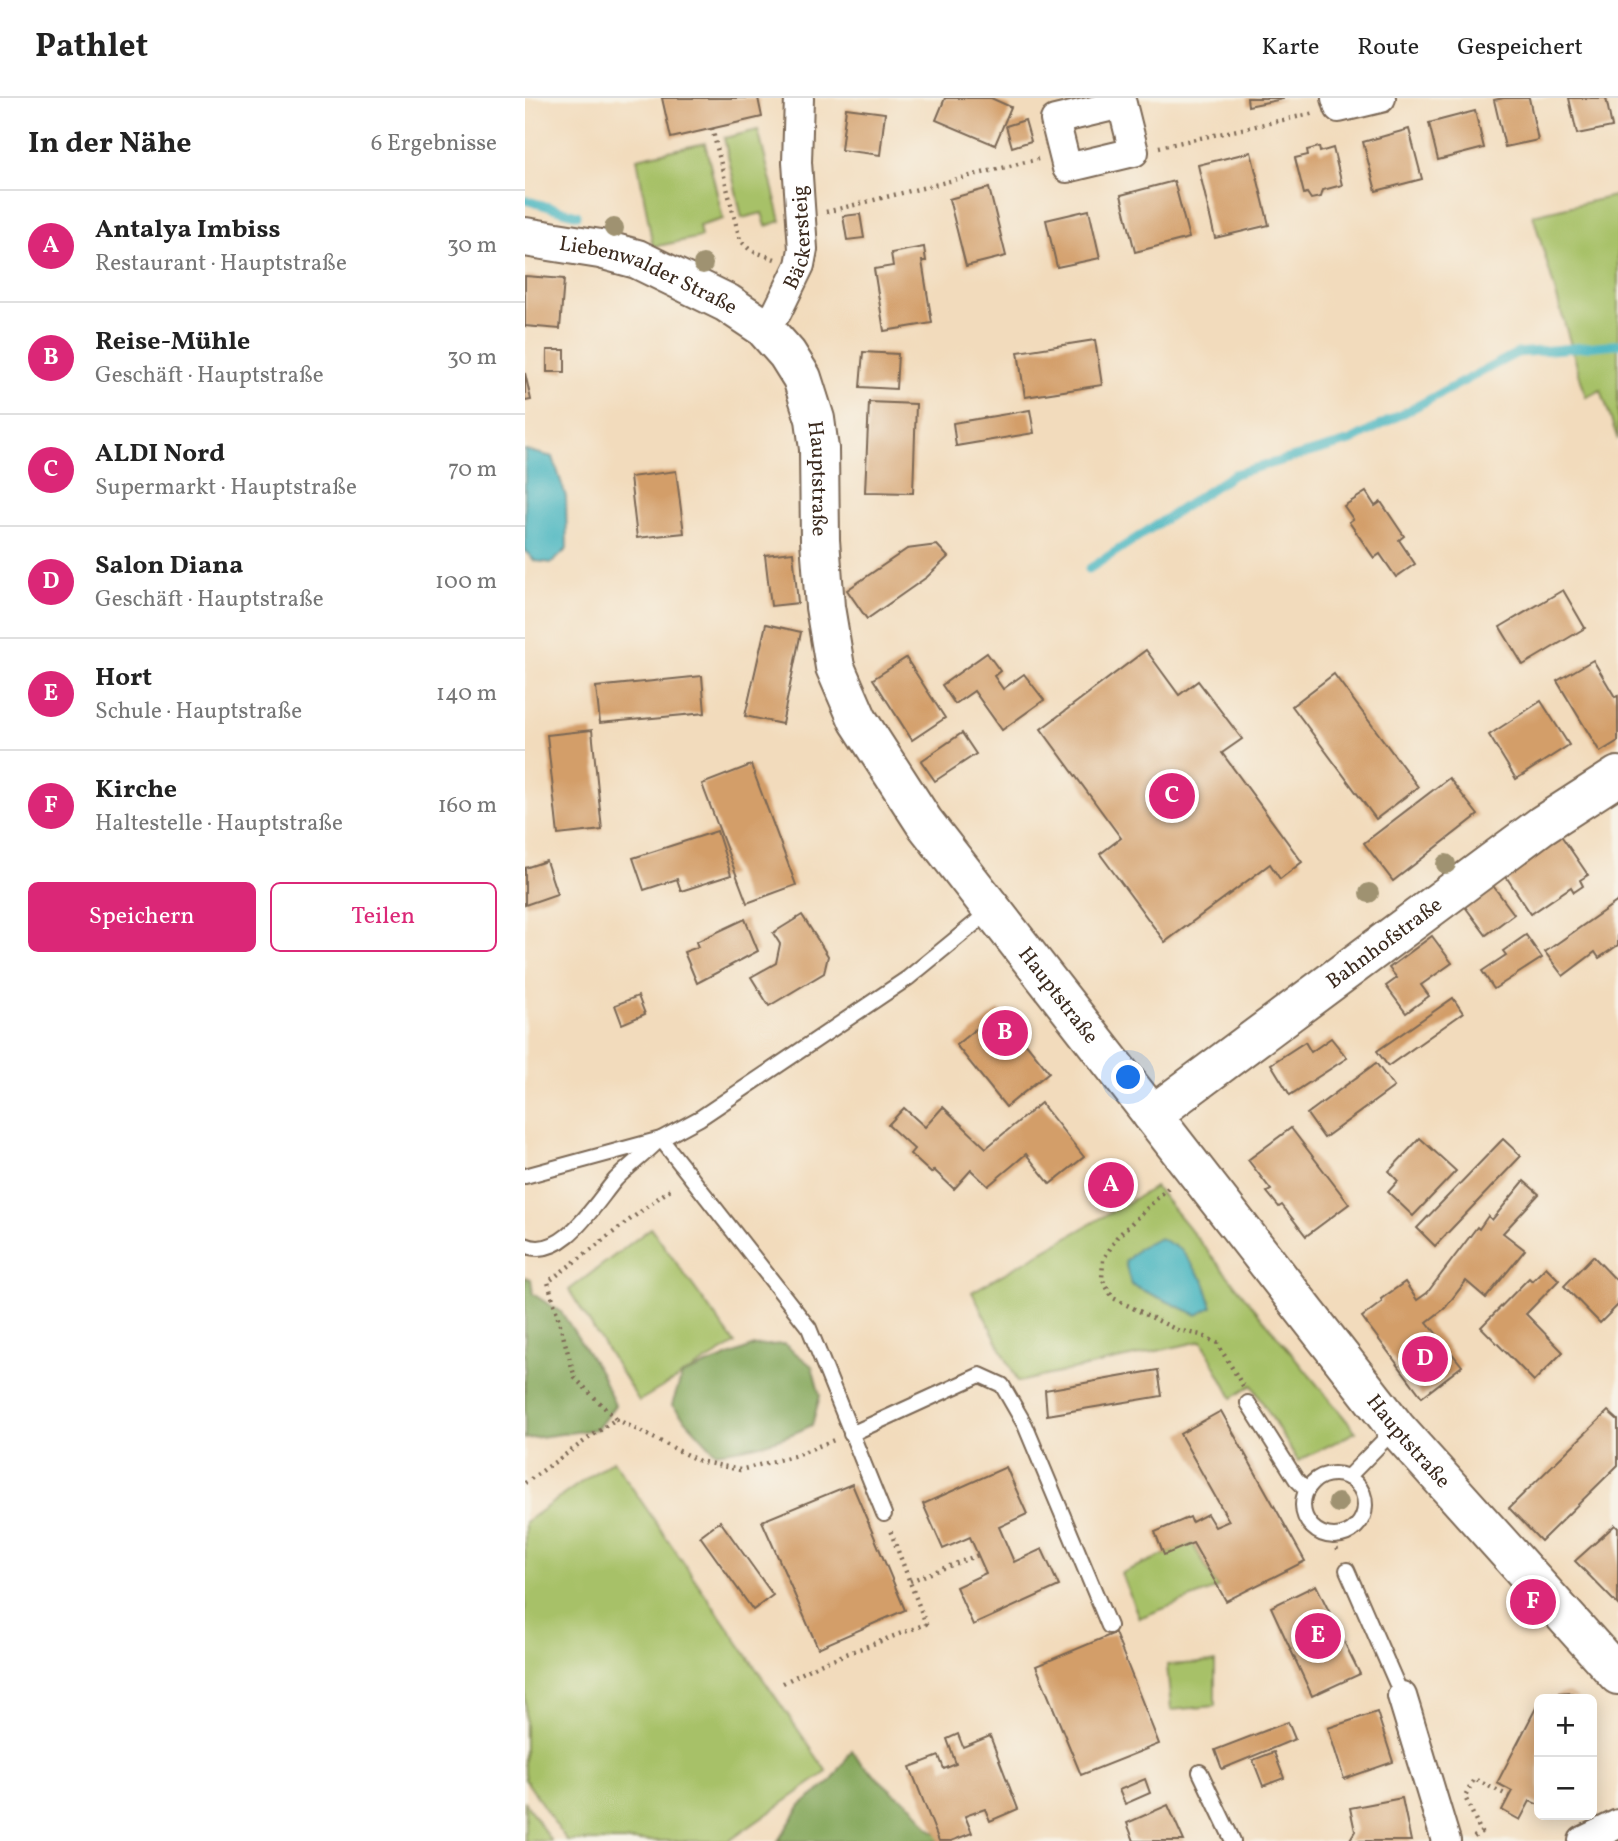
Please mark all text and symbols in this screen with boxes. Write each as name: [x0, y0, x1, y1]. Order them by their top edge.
text: Pathlet: [35, 25, 148, 71]
text: Karte: [1262, 31, 1319, 65]
text: Route: [1357, 31, 1419, 65]
text: Gespeichert: [1457, 31, 1583, 65]
text: In der Nähe: [28, 123, 192, 165]
text: 6 Ergebnisse: [371, 128, 497, 160]
street label: Bäckersteig: [777, 184, 819, 295]
text: Antalya Imbiss: [95, 212, 281, 248]
text: A: [43, 230, 59, 262]
text: 30 m: [447, 230, 497, 262]
street label: Liebenwalder Straße: [557, 230, 743, 322]
text: Restaurant · Hauptstraße: [95, 248, 347, 280]
text: Reise-Mühle: [95, 324, 250, 360]
text: B: [43, 342, 59, 374]
text: 30 m: [447, 342, 497, 374]
text: Geschäft · Hauptstraße: [95, 360, 324, 392]
street label: Hauptstraße: [799, 419, 833, 537]
text: ALDI Nord: [95, 436, 225, 472]
text: C: [44, 454, 58, 486]
text: 70 m: [448, 454, 497, 486]
text: Supermarkt · Hauptstraße: [95, 472, 357, 504]
text: Salon Diana: [95, 548, 243, 584]
text: D: [43, 566, 59, 598]
text: 100 m: [435, 566, 497, 598]
text: Geschäft · Hauptstraße: [95, 584, 324, 616]
text: Hort: [95, 660, 152, 696]
text: E: [44, 678, 58, 710]
text: 140 m: [436, 678, 497, 710]
text: Schule · Hauptstraße: [95, 696, 302, 728]
pin: C: [1149, 770, 1195, 822]
text: Kirche: [95, 772, 177, 808]
text: F: [44, 790, 58, 822]
text: 160 m: [438, 790, 497, 822]
text: Haltestelle · Hauptstraße: [95, 808, 343, 840]
button: Speichern: [28, 882, 256, 952]
button: Teilen: [270, 882, 497, 952]
street label: Bahnhofstraße: [1321, 891, 1449, 996]
street label: Hauptstraße: [1011, 941, 1105, 1051]
pin: B: [982, 1007, 1028, 1059]
your location: [1111, 1060, 1145, 1094]
pin: A: [1088, 1159, 1134, 1211]
pin: D: [1402, 1333, 1448, 1385]
street label: Hauptstraße: [1359, 1389, 1457, 1495]
pin: F: [1510, 1576, 1556, 1628]
pin: E: [1295, 1610, 1341, 1662]
map controls: [1534, 1694, 1597, 1820]
button: +: [1534, 1694, 1597, 1757]
button: −: [1534, 1757, 1597, 1820]

